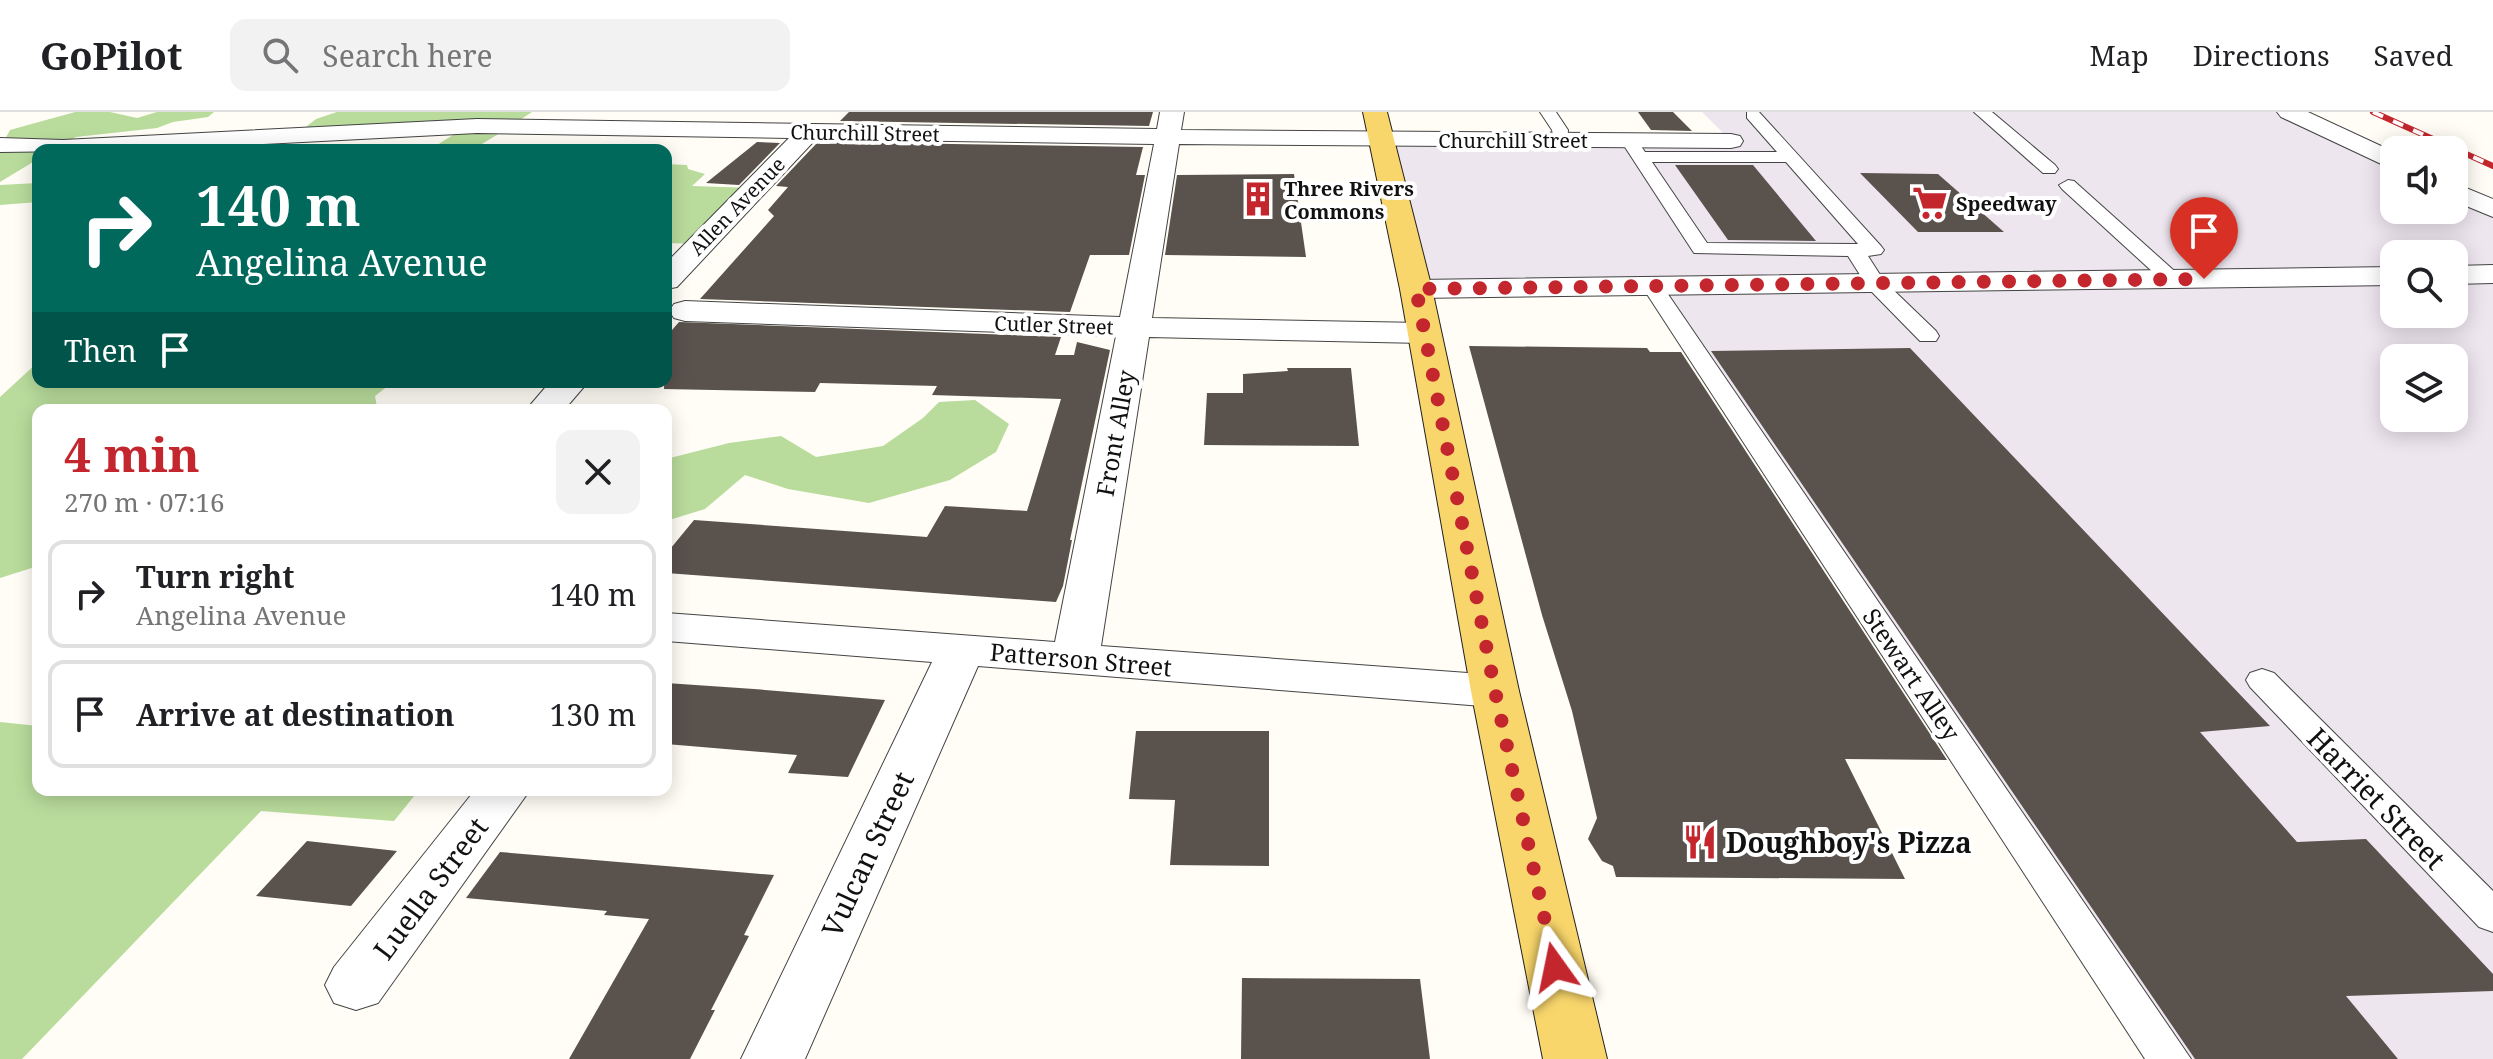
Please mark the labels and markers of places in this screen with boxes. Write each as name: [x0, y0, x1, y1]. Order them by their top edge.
place label: Three Rivers Commons: [1284, 175, 1414, 225]
building icon: Three Rivers Commons: [1239, 180, 1277, 218]
supermarket icon: Speedway: [1911, 184, 1949, 222]
place label: Speedway: [1956, 190, 2057, 217]
pin: [2170, 197, 2238, 279]
restaurant icon: Doughboy's Pizza: [1681, 823, 1719, 861]
place label: Doughboy's Pizza: [1726, 823, 1972, 861]

